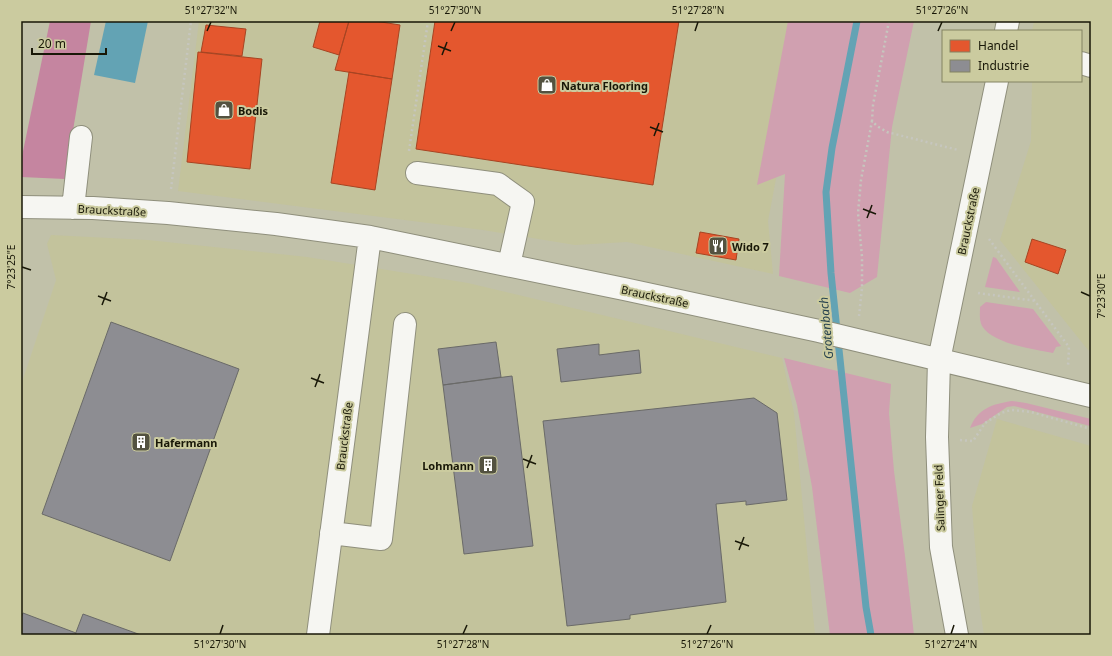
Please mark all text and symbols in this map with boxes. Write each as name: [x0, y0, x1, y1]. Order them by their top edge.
text: 51°27'32"N: [185, 3, 237, 17]
text: 51°27'30"N: [429, 3, 481, 17]
text: 51°27'28"N: [672, 3, 724, 17]
text: 51°27'26"N: [916, 3, 968, 17]
scale bar: [32, 30, 106, 56]
legend: [942, 30, 1082, 82]
text: 20 m: [38, 35, 66, 52]
text: Handel: [978, 37, 1018, 54]
text: Industrie: [978, 57, 1029, 74]
shop icon: Natura Flooring: [536, 74, 558, 96]
place label: Natura Flooring: [561, 78, 648, 93]
shop icon: Bodis: [213, 99, 235, 121]
place label: Bodis: [238, 103, 268, 118]
street label: Brauckstraße: [954, 186, 982, 256]
street label: Brauckstraße: [77, 201, 147, 219]
restaurant icon: Wido 7: [707, 235, 729, 257]
place label: Wido 7: [732, 239, 769, 254]
text: 7°23'25"E: [4, 245, 18, 289]
text: 7°23'30"E: [1094, 274, 1108, 318]
street label: Brauckstraße: [620, 282, 690, 310]
water label: Grotenbach: [815, 296, 837, 360]
street label: Brauckstraße: [332, 401, 356, 471]
building icon: Hafermann: [130, 431, 152, 453]
place label: Hafermann: [155, 435, 217, 450]
building icon: Lohmann: [477, 454, 499, 476]
place label: Lohmann: [422, 458, 474, 473]
street label: Salinger Feld: [930, 464, 948, 532]
text: 51°27'30"N: [194, 637, 246, 651]
text: 51°27'28"N: [437, 637, 489, 651]
text: 51°27'26"N: [681, 637, 733, 651]
text: 51°27'24"N: [925, 637, 977, 651]

